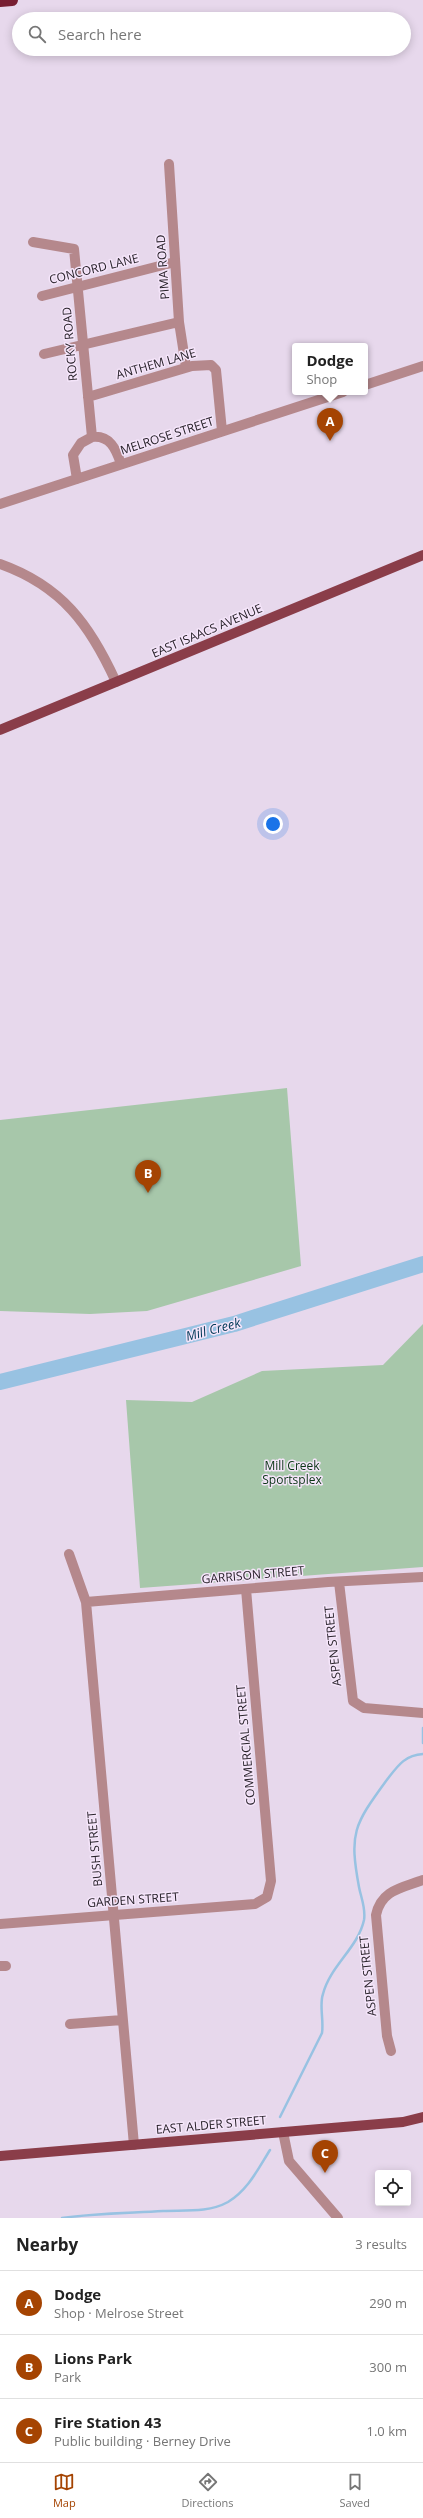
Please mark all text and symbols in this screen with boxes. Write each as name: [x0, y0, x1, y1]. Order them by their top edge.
search box: [12, 12, 411, 56]
icon: search: [26, 23, 48, 45]
text: Search here: [58, 24, 142, 44]
street label: PIMA ROAD: [152, 234, 173, 300]
street label: CONCORD LANE: [47, 249, 140, 288]
street label: ROCKY ROAD: [58, 306, 81, 382]
popup: [292, 343, 368, 395]
street label: ANTHEM LANE: [114, 344, 198, 383]
text: Dodge: [306, 350, 354, 370]
text: Shop: [306, 370, 337, 388]
pin: A: [317, 408, 343, 441]
street label: MELROSE STREET: [118, 412, 216, 459]
street label: EAST ISAACS AVENUE: [149, 600, 265, 662]
your location: [263, 814, 283, 834]
pin: B: [135, 1160, 161, 1193]
water label: Mill Creek: [184, 1313, 243, 1345]
park label: Mill Creek Sportsplex: [262, 1457, 322, 1488]
street label: GARRISON STREET: [201, 1562, 305, 1587]
street label: ASPEN STREET: [320, 1605, 345, 1687]
street label: COMMERCIAL STREET: [232, 1684, 259, 1806]
street label: BUSH STREET: [83, 1810, 106, 1887]
street label: GARDEN STREET: [87, 1888, 180, 1911]
street label: ASPEN STREET: [355, 1935, 380, 2017]
street label: EAST ALDER STREET: [155, 2111, 267, 2138]
pin: C: [312, 2140, 338, 2173]
map controls: [375, 2170, 411, 2206]
button: locate: [375, 2170, 411, 2206]
text: Nearby: [16, 2233, 78, 2256]
text: 3 results: [355, 2235, 407, 2253]
text: Dodge: [54, 2284, 101, 2304]
text: A: [25, 2294, 33, 2312]
text: 290 m: [369, 2294, 407, 2312]
text: Shop · Melrose Street: [54, 2304, 184, 2322]
text: Lions Park: [54, 2348, 132, 2368]
text: B: [25, 2358, 33, 2376]
text: 300 m: [369, 2358, 407, 2376]
text: Park: [54, 2368, 81, 2386]
text: Fire Station 43: [54, 2412, 162, 2432]
text: C: [25, 2422, 33, 2440]
text: 1.0 km: [366, 2422, 407, 2440]
text: Public building · Berney Drive: [54, 2432, 231, 2450]
tab: Map: [53, 2471, 76, 2510]
tab: Directions: [182, 2471, 234, 2510]
tab: Saved: [339, 2471, 370, 2510]

